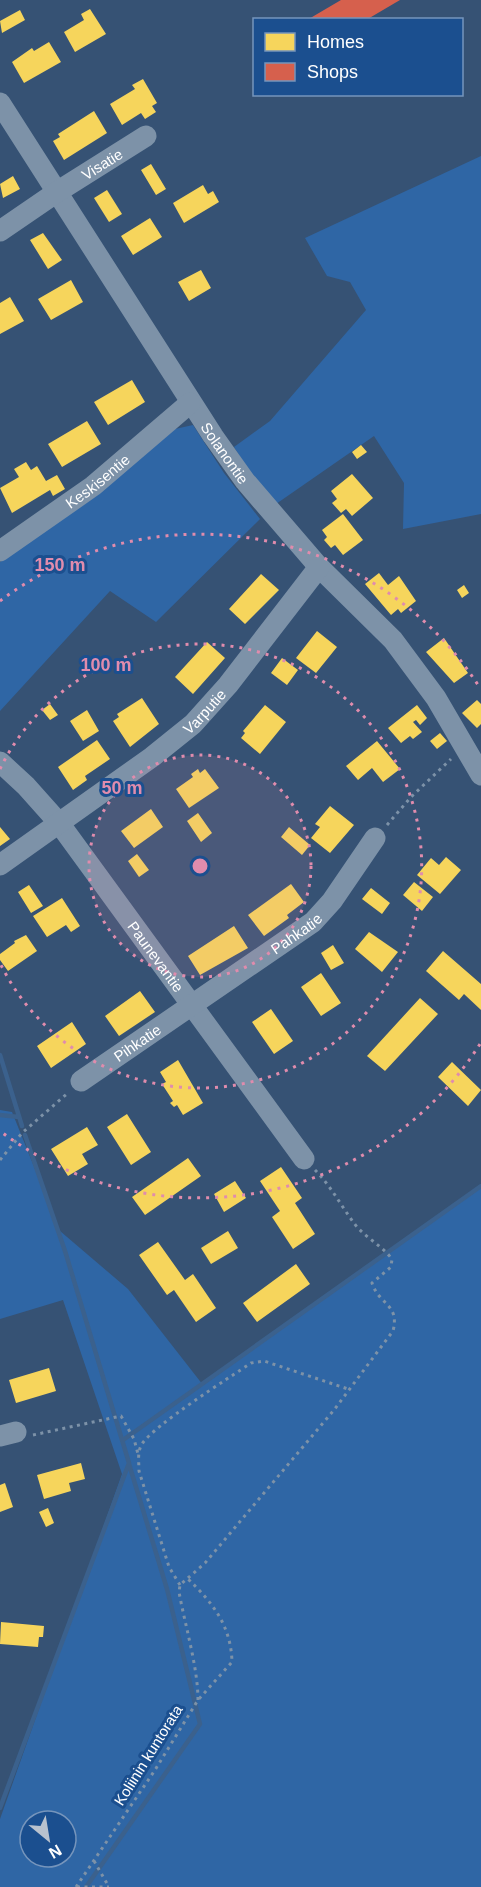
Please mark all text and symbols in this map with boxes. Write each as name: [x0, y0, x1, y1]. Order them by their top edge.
legend: [253, 18, 463, 96]
text: Homes: [307, 32, 364, 52]
text: Shops: [307, 62, 358, 82]
street label: Visatie: [78, 145, 125, 183]
street label: Solanontie: [198, 419, 252, 487]
street label: Keskisentie: [62, 450, 133, 511]
text: 150 m: [34, 555, 86, 575]
text: 100 m: [80, 655, 132, 675]
street label: Varputie: [179, 685, 229, 737]
text: 50 m: [101, 778, 143, 798]
centre of rings: [190, 856, 210, 876]
street label: Pahkatie: [267, 910, 325, 957]
street label: Paunevantie: [125, 918, 188, 995]
street label: Pihkatie: [110, 1020, 164, 1065]
street label: Koliinin kuntorata: [110, 1701, 186, 1808]
north arrow: [18, 1809, 78, 1869]
text: N: [46, 1841, 65, 1862]

